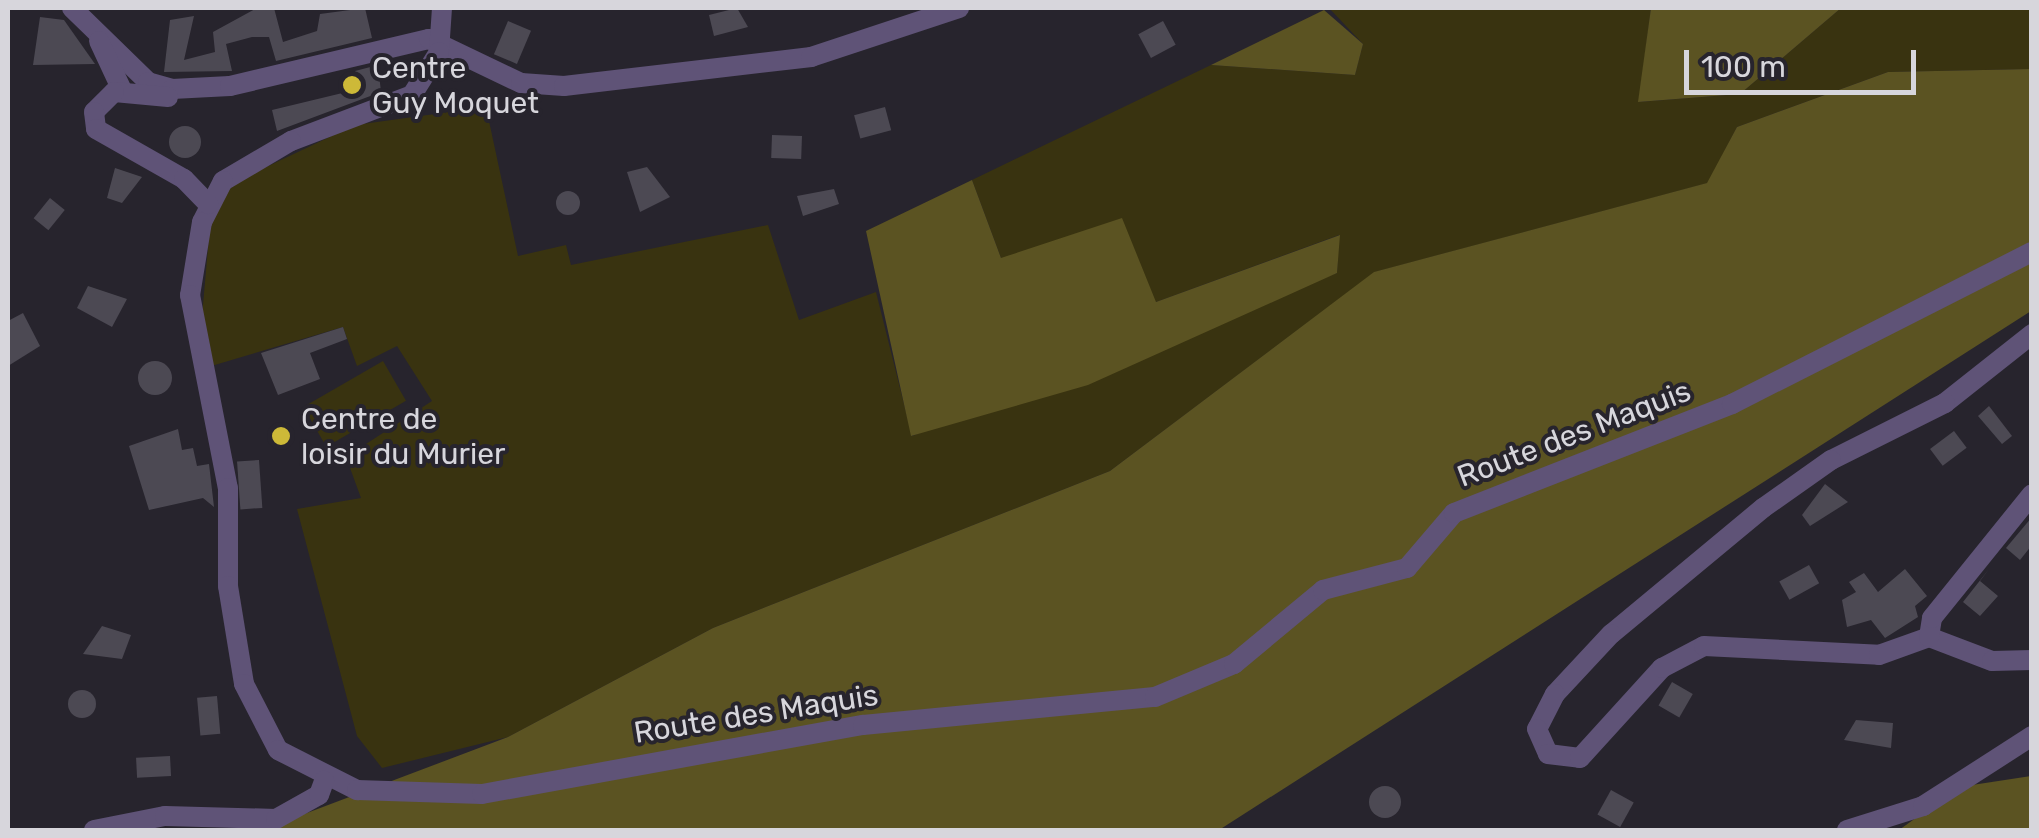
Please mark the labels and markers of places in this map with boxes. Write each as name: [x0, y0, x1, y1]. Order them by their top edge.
place label: Centre Guy Moquet: [372, 50, 540, 120]
marker: Centre Guy Moquet: [341, 74, 363, 96]
place label: Centre de loisir du Murier: [301, 401, 506, 472]
marker: Centre de loisir du Murier: [270, 425, 292, 447]

